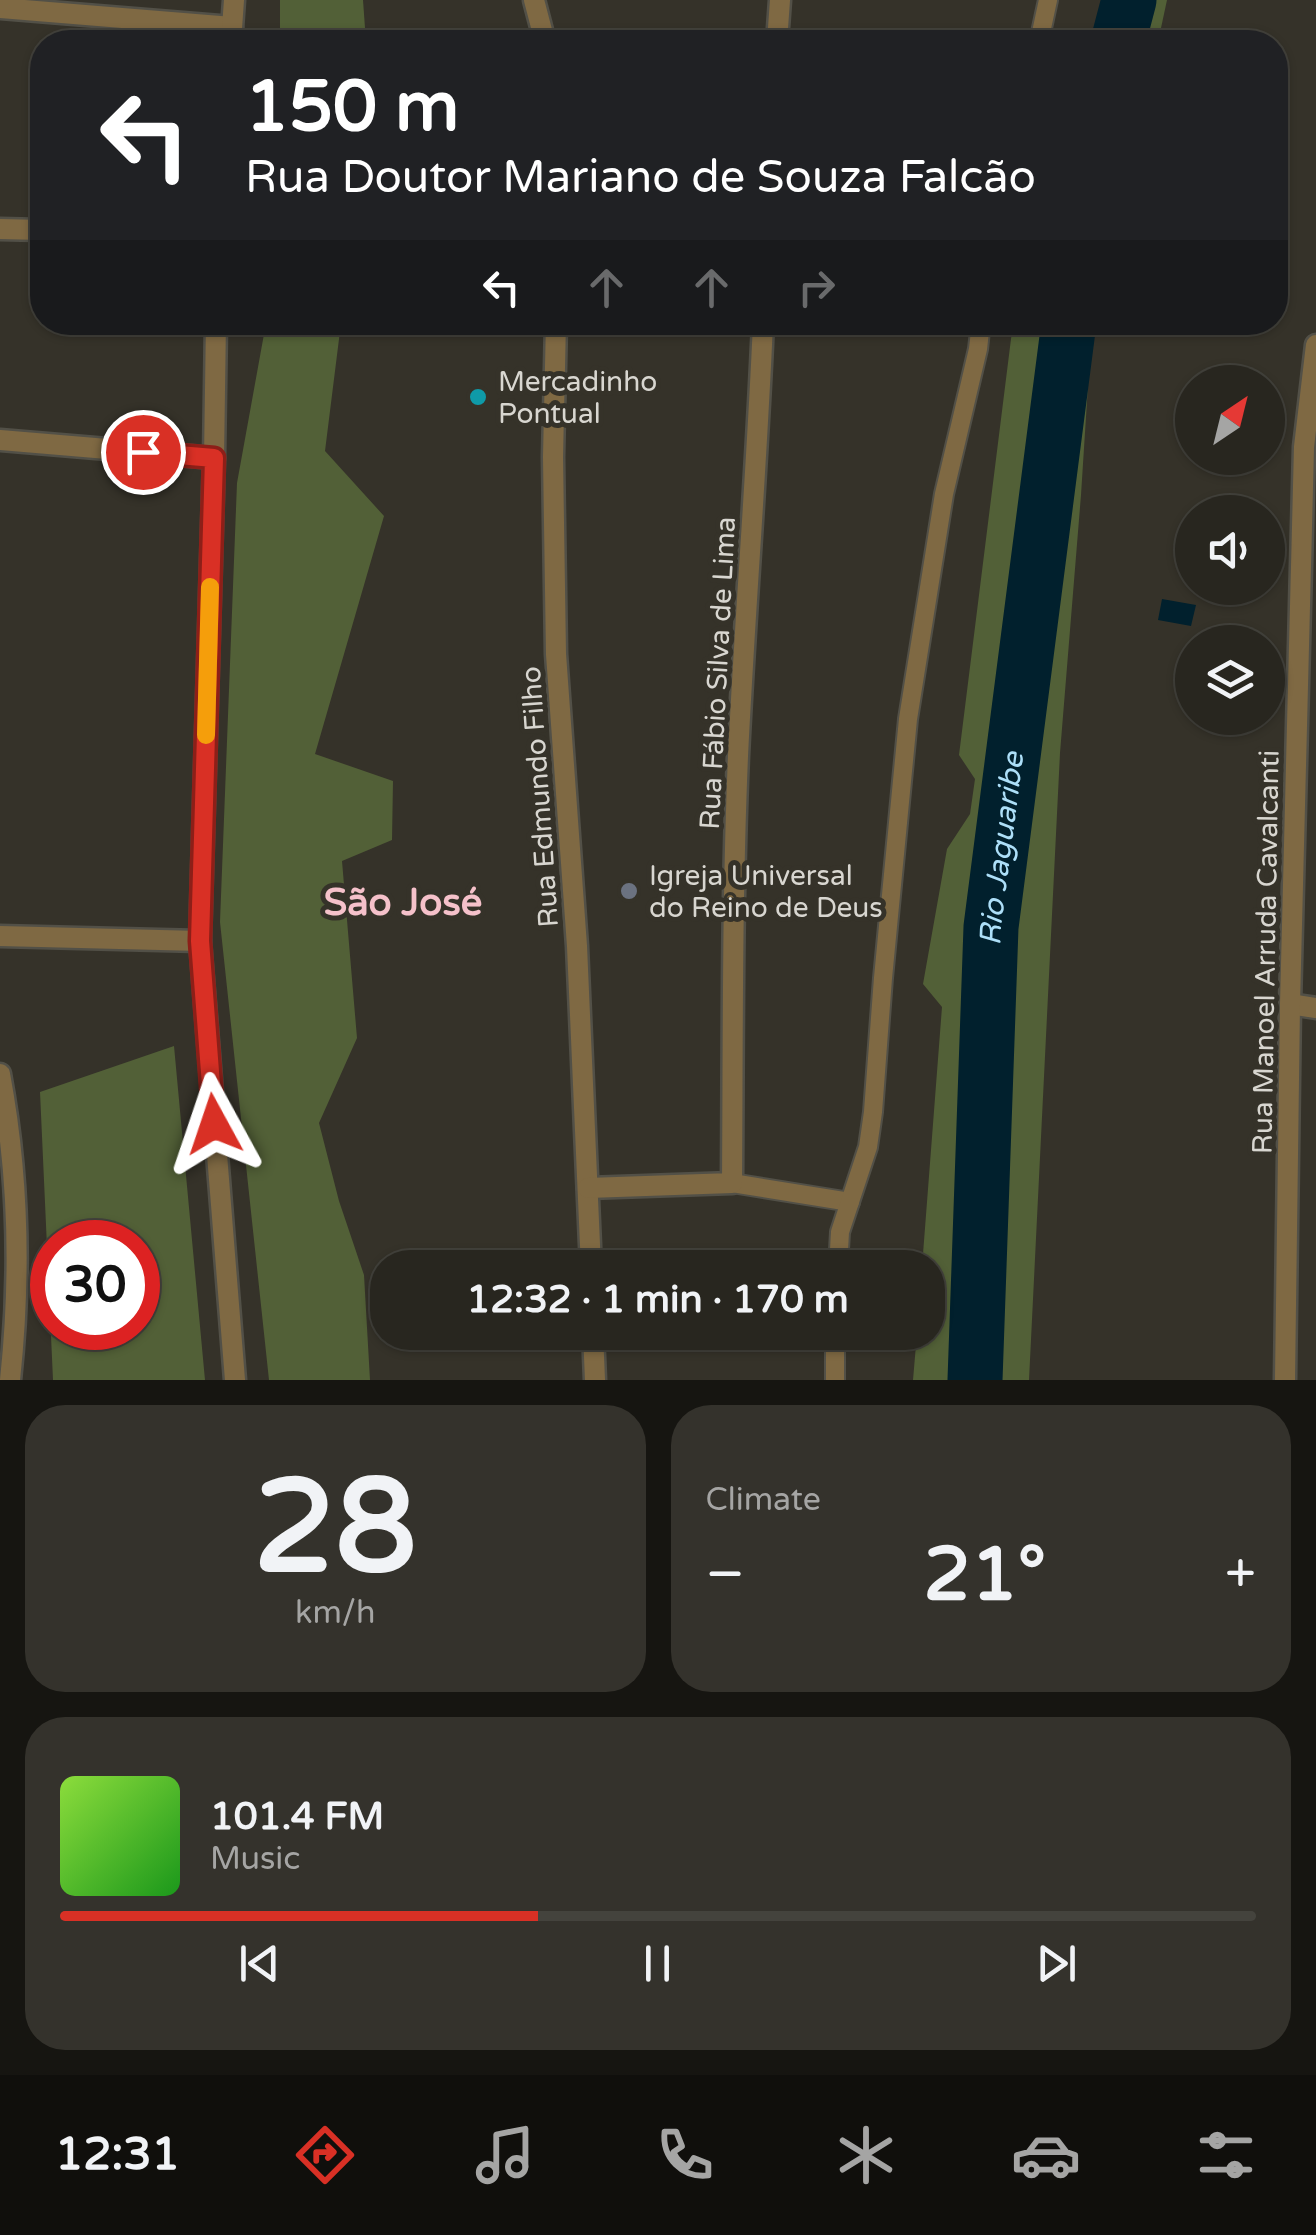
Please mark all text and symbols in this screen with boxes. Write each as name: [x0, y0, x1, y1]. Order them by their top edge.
text: 150 m: [245, 66, 459, 150]
icon: left: [80, 70, 210, 200]
text: Rua Doutor Mariano de Souza Falcão: [245, 151, 1036, 205]
icon: left: [474, 260, 529, 315]
icon: ahead: [579, 260, 634, 315]
icon: ahead: [684, 260, 739, 315]
icon: right: [789, 260, 844, 315]
place label: Mercadinho Pontual: [498, 365, 657, 431]
north arrow: [1175, 365, 1285, 475]
map controls: [1175, 365, 1285, 735]
marker: Mercadinho Pontual: [467, 386, 489, 408]
pin: [101, 410, 186, 495]
icon: arrive: [116, 425, 171, 480]
button: sound: [1175, 495, 1285, 605]
street label: Rua Fábio Silva de Lima: [693, 516, 743, 831]
button: layers: [1175, 625, 1285, 735]
street label: Rua Edmundo Filho: [514, 665, 566, 929]
water label: Rio Jaguaribe: [972, 748, 1033, 946]
street label: Rua Manoel Arruda Cavalcanti: [1245, 750, 1287, 1154]
place label: Igreja Universal do Reino de Deus: [649, 859, 883, 925]
district label: São José: [324, 880, 482, 926]
marker: Igreja Universal do Reino de Deus: [618, 880, 640, 902]
position arrow: [162, 1072, 266, 1176]
speed limit sign: 30: [30, 1220, 160, 1350]
text: 12:32 · 1 min · 170 m: [466, 1277, 849, 1323]
text: 28: [254, 1451, 417, 1607]
text: Climate: [706, 1481, 821, 1519]
text: 21°: [924, 1530, 1046, 1620]
text: −: [706, 1542, 745, 1608]
text: +: [1225, 1542, 1256, 1608]
text: km/h: [295, 1594, 375, 1632]
text: 101.4 FM: [210, 1794, 384, 1840]
text: Music: [210, 1840, 300, 1878]
icon: previous: [232, 1936, 287, 1991]
icon: pause: [630, 1936, 685, 1991]
icon: next: [1029, 1936, 1084, 1991]
icon: directions: [290, 2120, 360, 2190]
icon: music: [470, 2120, 540, 2190]
icon: phone: [650, 2120, 720, 2190]
icon: climate: [831, 2120, 901, 2190]
icon: car: [1011, 2120, 1081, 2190]
icon: filters: [1191, 2120, 1261, 2190]
text: 12:31: [55, 2128, 180, 2182]

